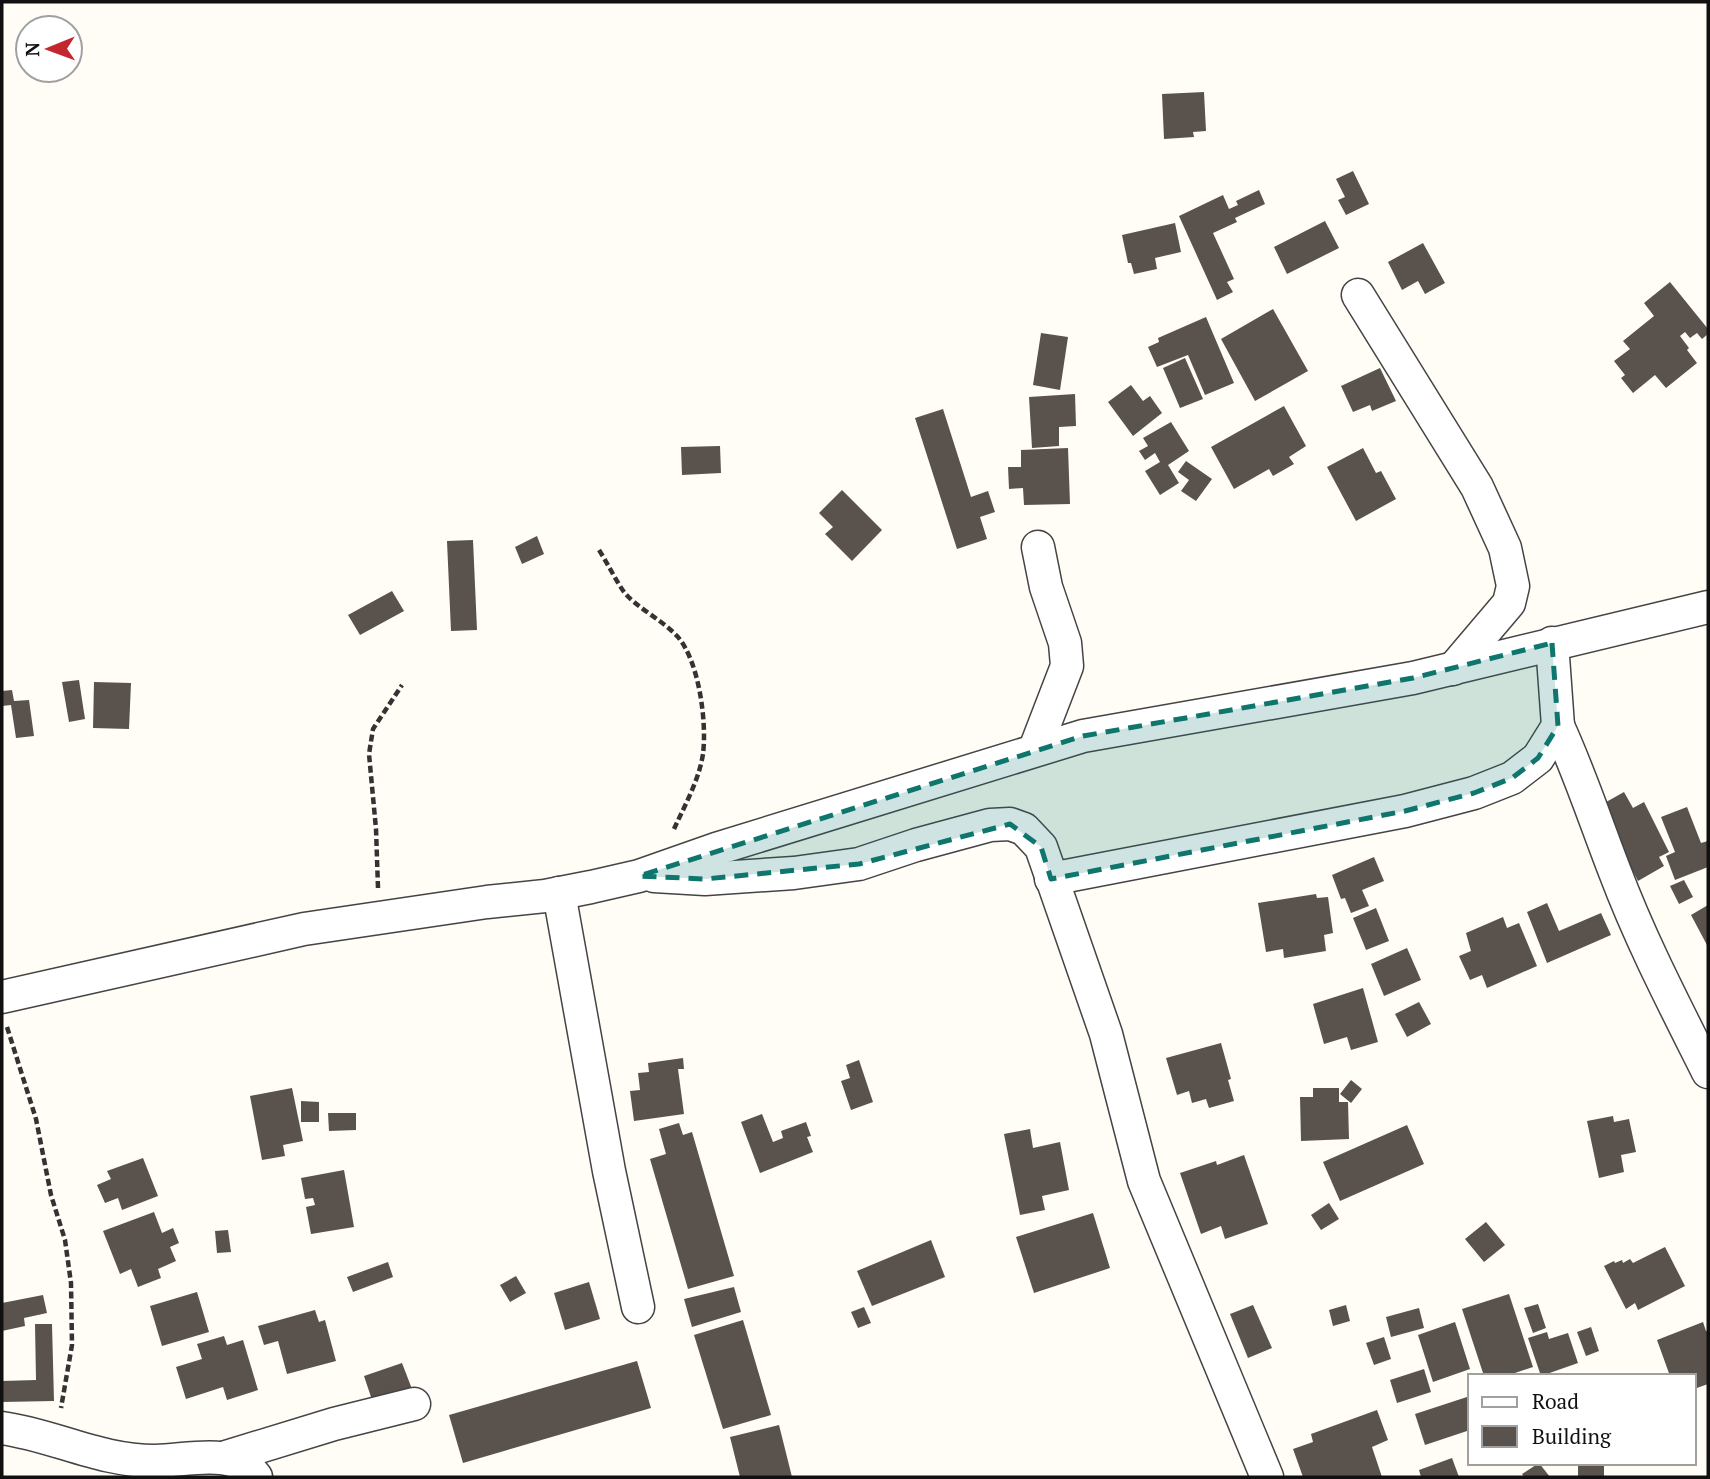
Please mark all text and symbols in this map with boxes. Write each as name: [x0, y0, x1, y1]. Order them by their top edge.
north arrow: [14, 14, 84, 84]
text: N: [19, 41, 44, 57]
legend: [1468, 1374, 1696, 1465]
text: Road: [1532, 1387, 1579, 1415]
text: Building: [1532, 1422, 1612, 1450]

